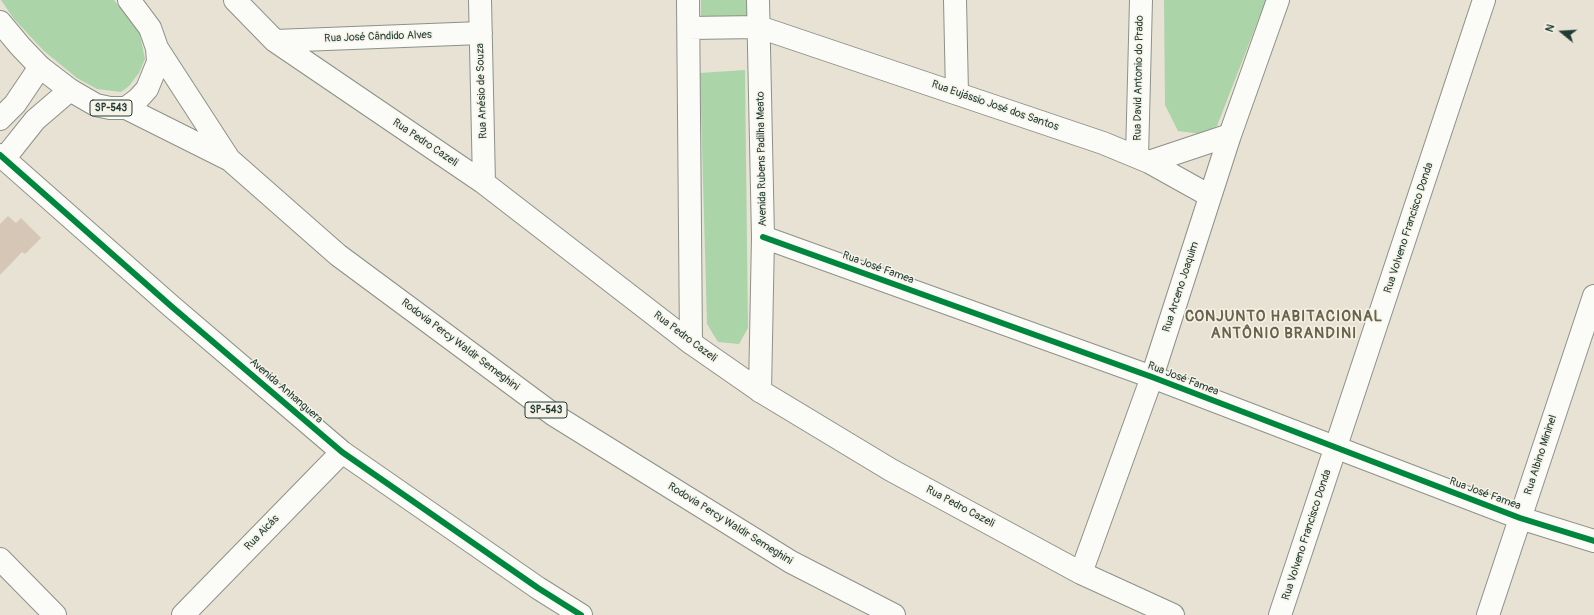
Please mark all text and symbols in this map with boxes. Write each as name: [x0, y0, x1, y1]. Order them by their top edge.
north arrow: [1542, 12, 1582, 52]
street label: Rua David Antonio do Prado: [1131, 15, 1147, 141]
text: N: [1543, 23, 1557, 34]
street label: Rua José Cândido Alves: [324, 29, 432, 45]
street label: Rua Anésio de Souza: [474, 43, 490, 139]
street label: Rua Eujássio José dos Santos: [930, 78, 1060, 134]
street label: Avenida Rubens Padilha Meato: [754, 91, 770, 227]
road number: SP-543: [90, 100, 132, 116]
street label: Rua Pedro Cazeli: [390, 116, 460, 170]
street label: Rua Volveno Francisco Donda: [1382, 161, 1436, 295]
street label: Rua Arceno Joaquim: [1160, 240, 1202, 334]
street label: Rua José Famea: [840, 249, 916, 287]
street label: Rodovia Percy Waldir Semeghini: [398, 296, 522, 394]
district label: CONJUNTO HABITACIONAL ANTÔNIO BRANDINI: [1185, 308, 1383, 343]
street label: Rua Pedro Cazeli: [651, 309, 719, 365]
street label: Avenida Anhanguera: [247, 356, 325, 426]
street label: Rua José Famea: [1146, 359, 1220, 399]
road number: SP-543: [525, 402, 567, 418]
street label: Rua Albino Mininel: [1522, 413, 1560, 497]
street label: Rua Volveno Francisco Donda: [1280, 468, 1334, 602]
street label: Rua José Famea: [1447, 475, 1523, 513]
street label: Rodovia Percy Waldir Semeghini: [665, 480, 795, 568]
street label: Rua Pedro Cazeli: [923, 483, 997, 531]
street label: Rua Aicás: [242, 513, 282, 553]

